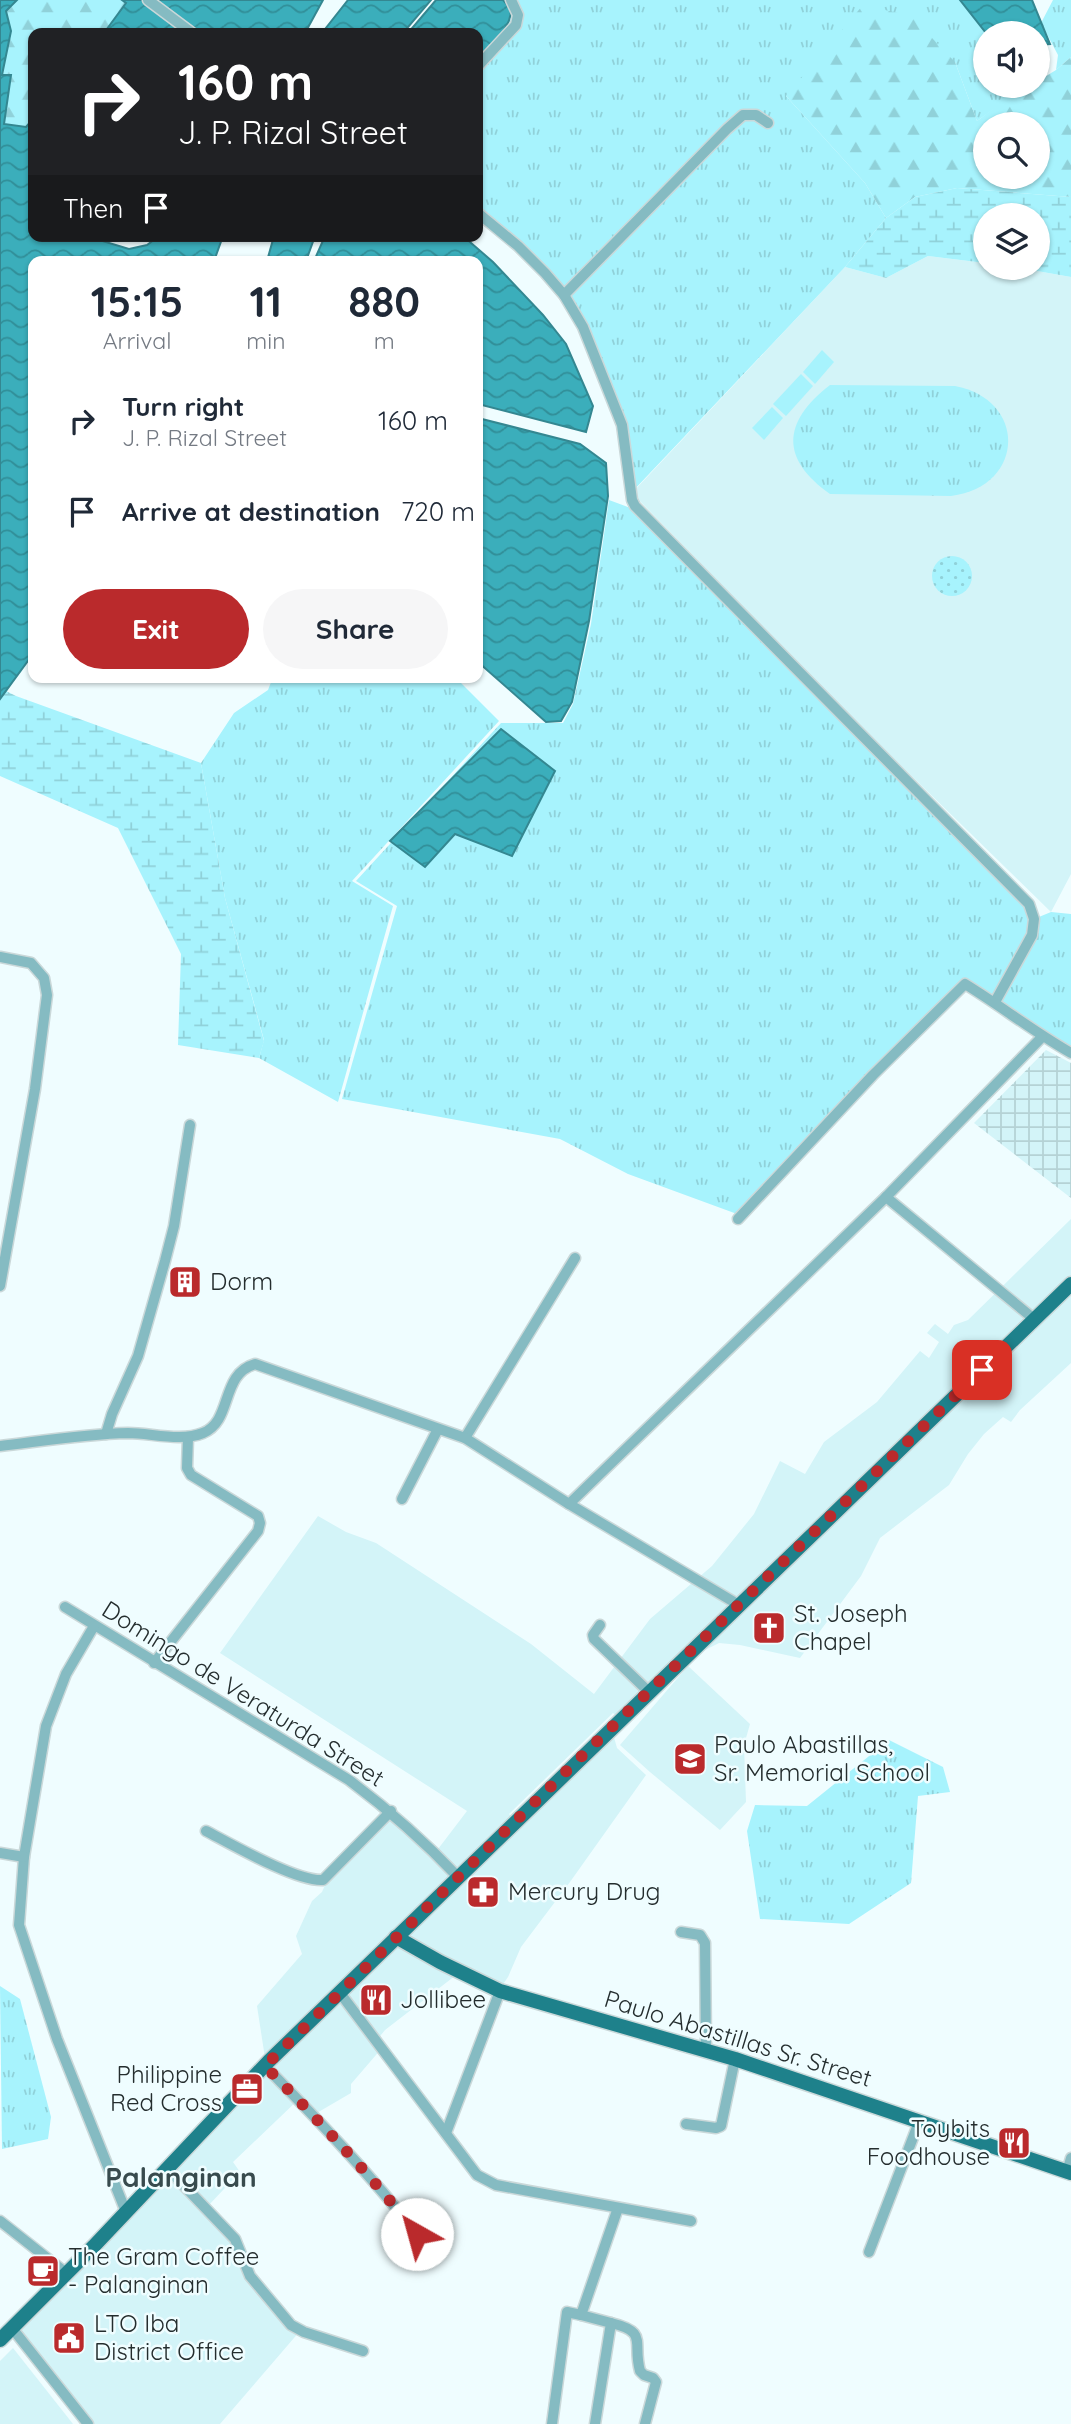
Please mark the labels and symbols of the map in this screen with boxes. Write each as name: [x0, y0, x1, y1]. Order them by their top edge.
building icon: Dorm: [166, 1263, 204, 1301]
place label: Dorm: [210, 1266, 273, 1296]
pin: [952, 1340, 1012, 1400]
street label: Domingo de Veraturda Street: [97, 1594, 390, 1793]
place label: St. Joseph Chapel: [794, 1598, 908, 1656]
church icon: St. Joseph Chapel: [750, 1609, 788, 1647]
place label: Paulo Abastillas, Sr. Memorial School: [714, 1729, 930, 1787]
school or university icon: Paulo Abastillas, Sr. Memorial School: [671, 1740, 709, 1778]
pharmacy icon: Mercury Drug: [464, 1873, 502, 1911]
place label: Mercury Drug: [508, 1876, 661, 1906]
restaurant icon: Jollibee: [357, 1981, 395, 2019]
street label: Paulo Abastillas Sr. Street: [601, 1983, 875, 2093]
place label: Jollibee: [400, 1984, 486, 2014]
place label: Philippine Red Cross: [110, 2059, 222, 2117]
office icon: Philippine Red Cross: [228, 2070, 266, 2108]
place label: Toybits Foodhouse: [867, 2113, 990, 2171]
restaurant icon: Toybits Foodhouse: [995, 2124, 1033, 2162]
district label: Palanginan: [105, 2159, 257, 2194]
position arrow: [380, 2197, 454, 2271]
place label: The Gram Coffee - Palanginan: [68, 2241, 259, 2299]
cafe icon: The Gram Coffee - Palanginan: [24, 2252, 62, 2290]
place label: LTO Iba District Office: [94, 2308, 244, 2366]
public building icon: LTO Iba District Office: [50, 2319, 88, 2357]

